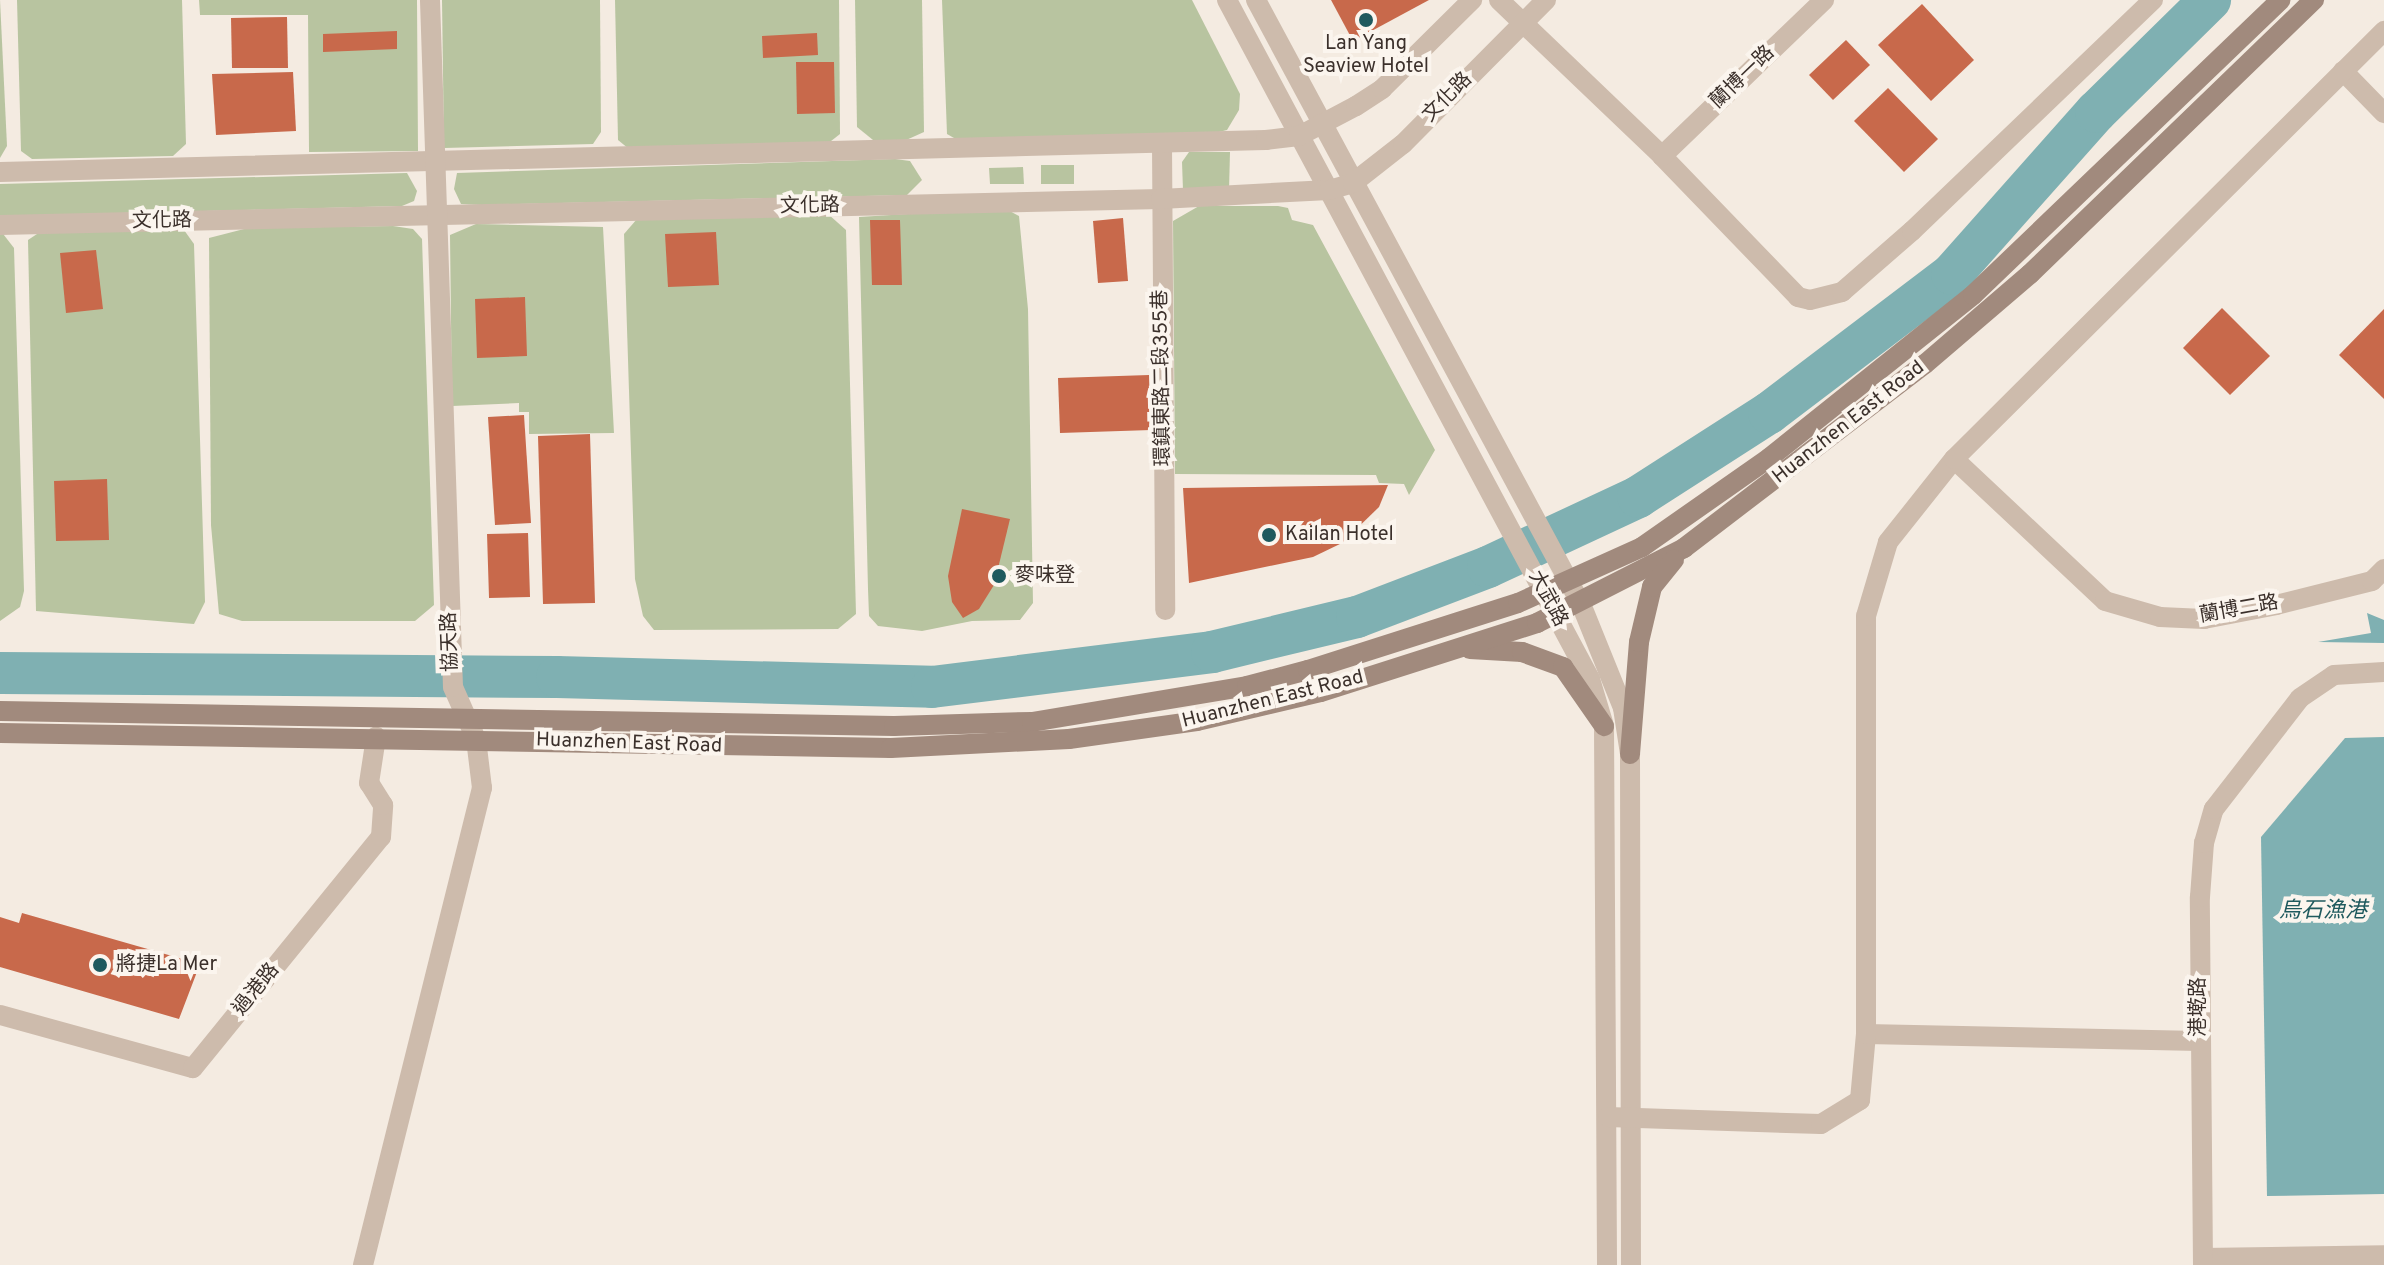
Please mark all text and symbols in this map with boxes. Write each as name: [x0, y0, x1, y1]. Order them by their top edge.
marker: Lan Yang Seaview Hotel: [1357, 11, 1375, 29]
place label: Lan Yang Seaview Hotel: [1303, 32, 1429, 79]
street label: 蘭博一路: [1706, 42, 1780, 114]
street label: 文化路: [1418, 68, 1478, 128]
street label: 文化路: [780, 194, 840, 220]
street label: 文化路: [132, 209, 192, 235]
street label: 環鎮東路二段355巷: [1149, 289, 1177, 467]
street label: Huanzhen East Road: [1768, 356, 1930, 490]
place label: Kailan Hotel: [1285, 523, 1394, 547]
marker: Kailan Hotel: [1260, 526, 1278, 544]
place label: 麥味登: [1015, 564, 1075, 588]
marker: 麥味登: [990, 567, 1008, 585]
street label: 大武路: [1522, 567, 1572, 631]
street label: 蘭博二路: [2198, 591, 2280, 629]
street label: 協天路: [438, 612, 464, 672]
street label: Huanzhen East Road: [1180, 666, 1366, 734]
street label: Huanzhen East Road: [536, 729, 722, 759]
water label: 烏石漁港: [2279, 899, 2367, 925]
place label: 將捷La Mer: [116, 953, 217, 977]
marker: 將捷La Mer: [91, 956, 109, 974]
street label: 過港路: [229, 959, 285, 1021]
street label: 港墘路: [2187, 977, 2211, 1037]

